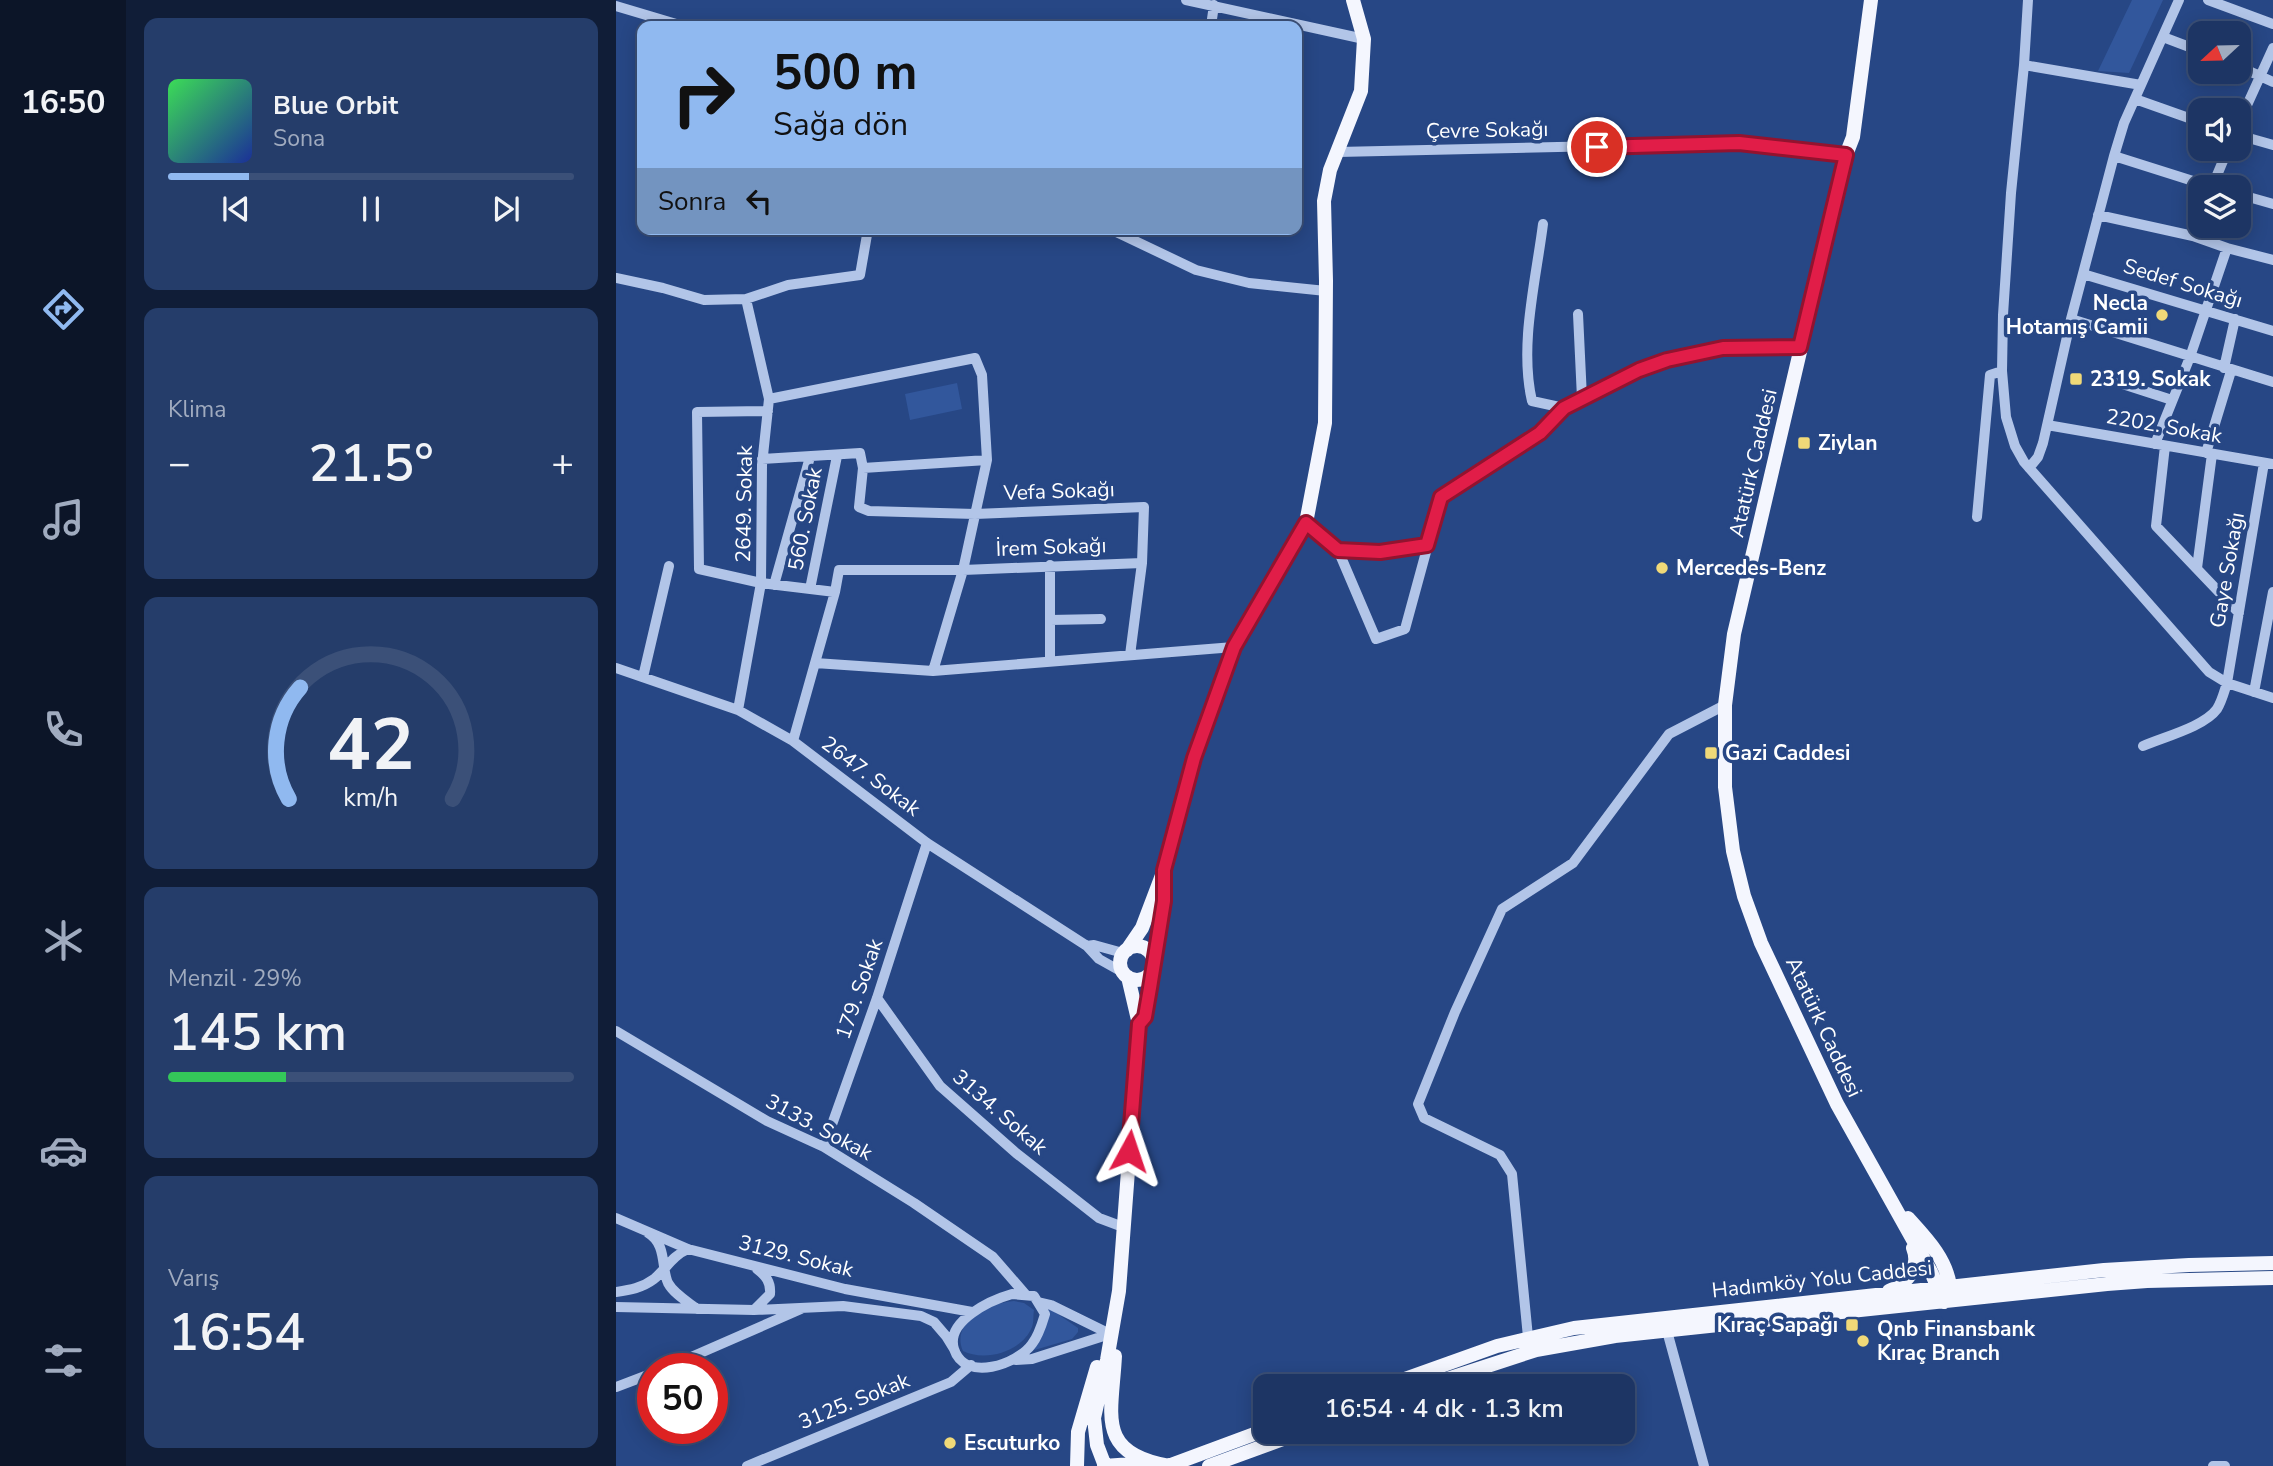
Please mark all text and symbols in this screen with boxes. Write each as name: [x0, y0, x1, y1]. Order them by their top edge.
north arrow: [2188, 21, 2250, 84]
map controls: [2188, 21, 2251, 238]
text: 500 m: [773, 39, 917, 106]
icon: right: [658, 49, 749, 140]
text: 16:50: [21, 81, 105, 124]
text: Blue Orbit: [273, 88, 398, 123]
button: sound: [2188, 98, 2251, 161]
text: Sağa dön: [773, 103, 908, 146]
street label: Çevre Sokağı: [1426, 115, 1548, 145]
pin: [1567, 117, 1627, 177]
text: Sona: [273, 123, 325, 154]
icon: arrive: [1578, 128, 1616, 166]
button: layers: [2188, 175, 2251, 238]
icon: left: [740, 182, 778, 220]
text: Sonra: [658, 184, 726, 219]
icon: previous: [217, 190, 255, 228]
icon: pause: [352, 190, 390, 228]
icon: next: [487, 190, 525, 228]
street label: Sedef Sokağı: [2120, 252, 2246, 314]
icon: directions: [39, 285, 88, 334]
place label: Necla Hotamış Camii: [2006, 289, 2148, 341]
marker: Necla Hotamış Camii: [2154, 307, 2170, 323]
place label: 2319. Sokak: [2090, 365, 2211, 393]
marker: 2319. Sokak: [2068, 371, 2084, 387]
street label: Atatürk Caddesi: [1722, 386, 1784, 540]
text: Klima: [168, 394, 226, 425]
street label: 2202. Sokak: [2104, 402, 2225, 450]
text: 21.5°: [308, 428, 434, 499]
place label: Ziylan: [1818, 429, 1878, 457]
marker: Ziylan: [1796, 435, 1812, 451]
text: −: [168, 438, 191, 489]
text: +: [551, 438, 574, 489]
street label: 2649. Sokak: [729, 445, 759, 563]
street label: 560. Sokak: [781, 465, 829, 573]
street label: Vefa Sokağı: [1002, 475, 1115, 507]
icon: music: [39, 495, 88, 544]
street label: Gaye Sokağı: [2203, 510, 2251, 630]
street label: İrem Sokağı: [995, 531, 1107, 563]
place label: Mercedes-Benz: [1676, 554, 1826, 582]
marker: Mercedes-Benz: [1654, 560, 1670, 576]
text: 42: [327, 695, 415, 795]
icon: phone: [39, 705, 88, 754]
street label: 2647. Sokak: [816, 730, 927, 823]
place label: Gazi Caddesi: [1725, 739, 1850, 767]
marker: Gazi Caddesi: [1703, 745, 1719, 761]
text: km/h: [343, 781, 399, 815]
icon: climate: [39, 916, 88, 965]
street label: 179. Sokak: [829, 935, 889, 1043]
street label: Atatürk Caddesi: [1779, 952, 1869, 1102]
text: Menzil · 29%: [168, 963, 302, 994]
text: 145 km: [168, 997, 347, 1068]
street label: 3134. Sokak: [947, 1063, 1054, 1161]
street label: 3133. Sokak: [761, 1087, 878, 1167]
position arrow: [1092, 1114, 1166, 1188]
icon: car: [39, 1126, 88, 1175]
street label: 3129. Sokak: [736, 1228, 857, 1284]
street label: Hadımköy Yolu Caddesi: [1710, 1253, 1934, 1305]
text: Varış: [168, 1263, 219, 1294]
text: 16:54: [168, 1297, 305, 1368]
place label: Kıraç Sapağı: [1717, 1311, 1838, 1339]
place label: Qnb Finansbank Kıraç Branch: [1877, 1315, 2036, 1367]
marker: Kıraç Sapağı: [1844, 1317, 1860, 1333]
marker: Qnb Finansbank Kıraç Branch: [1855, 1333, 1871, 1349]
icon: filters: [39, 1336, 88, 1385]
speed limit sign: 50: [637, 1353, 728, 1444]
street label: 3125. Sokak: [794, 1366, 914, 1436]
text: 16:54 · 4 dk · 1.3 km: [1324, 1391, 1564, 1426]
place label: Escuturko: [964, 1429, 1060, 1457]
marker: Escuturko: [942, 1435, 958, 1451]

